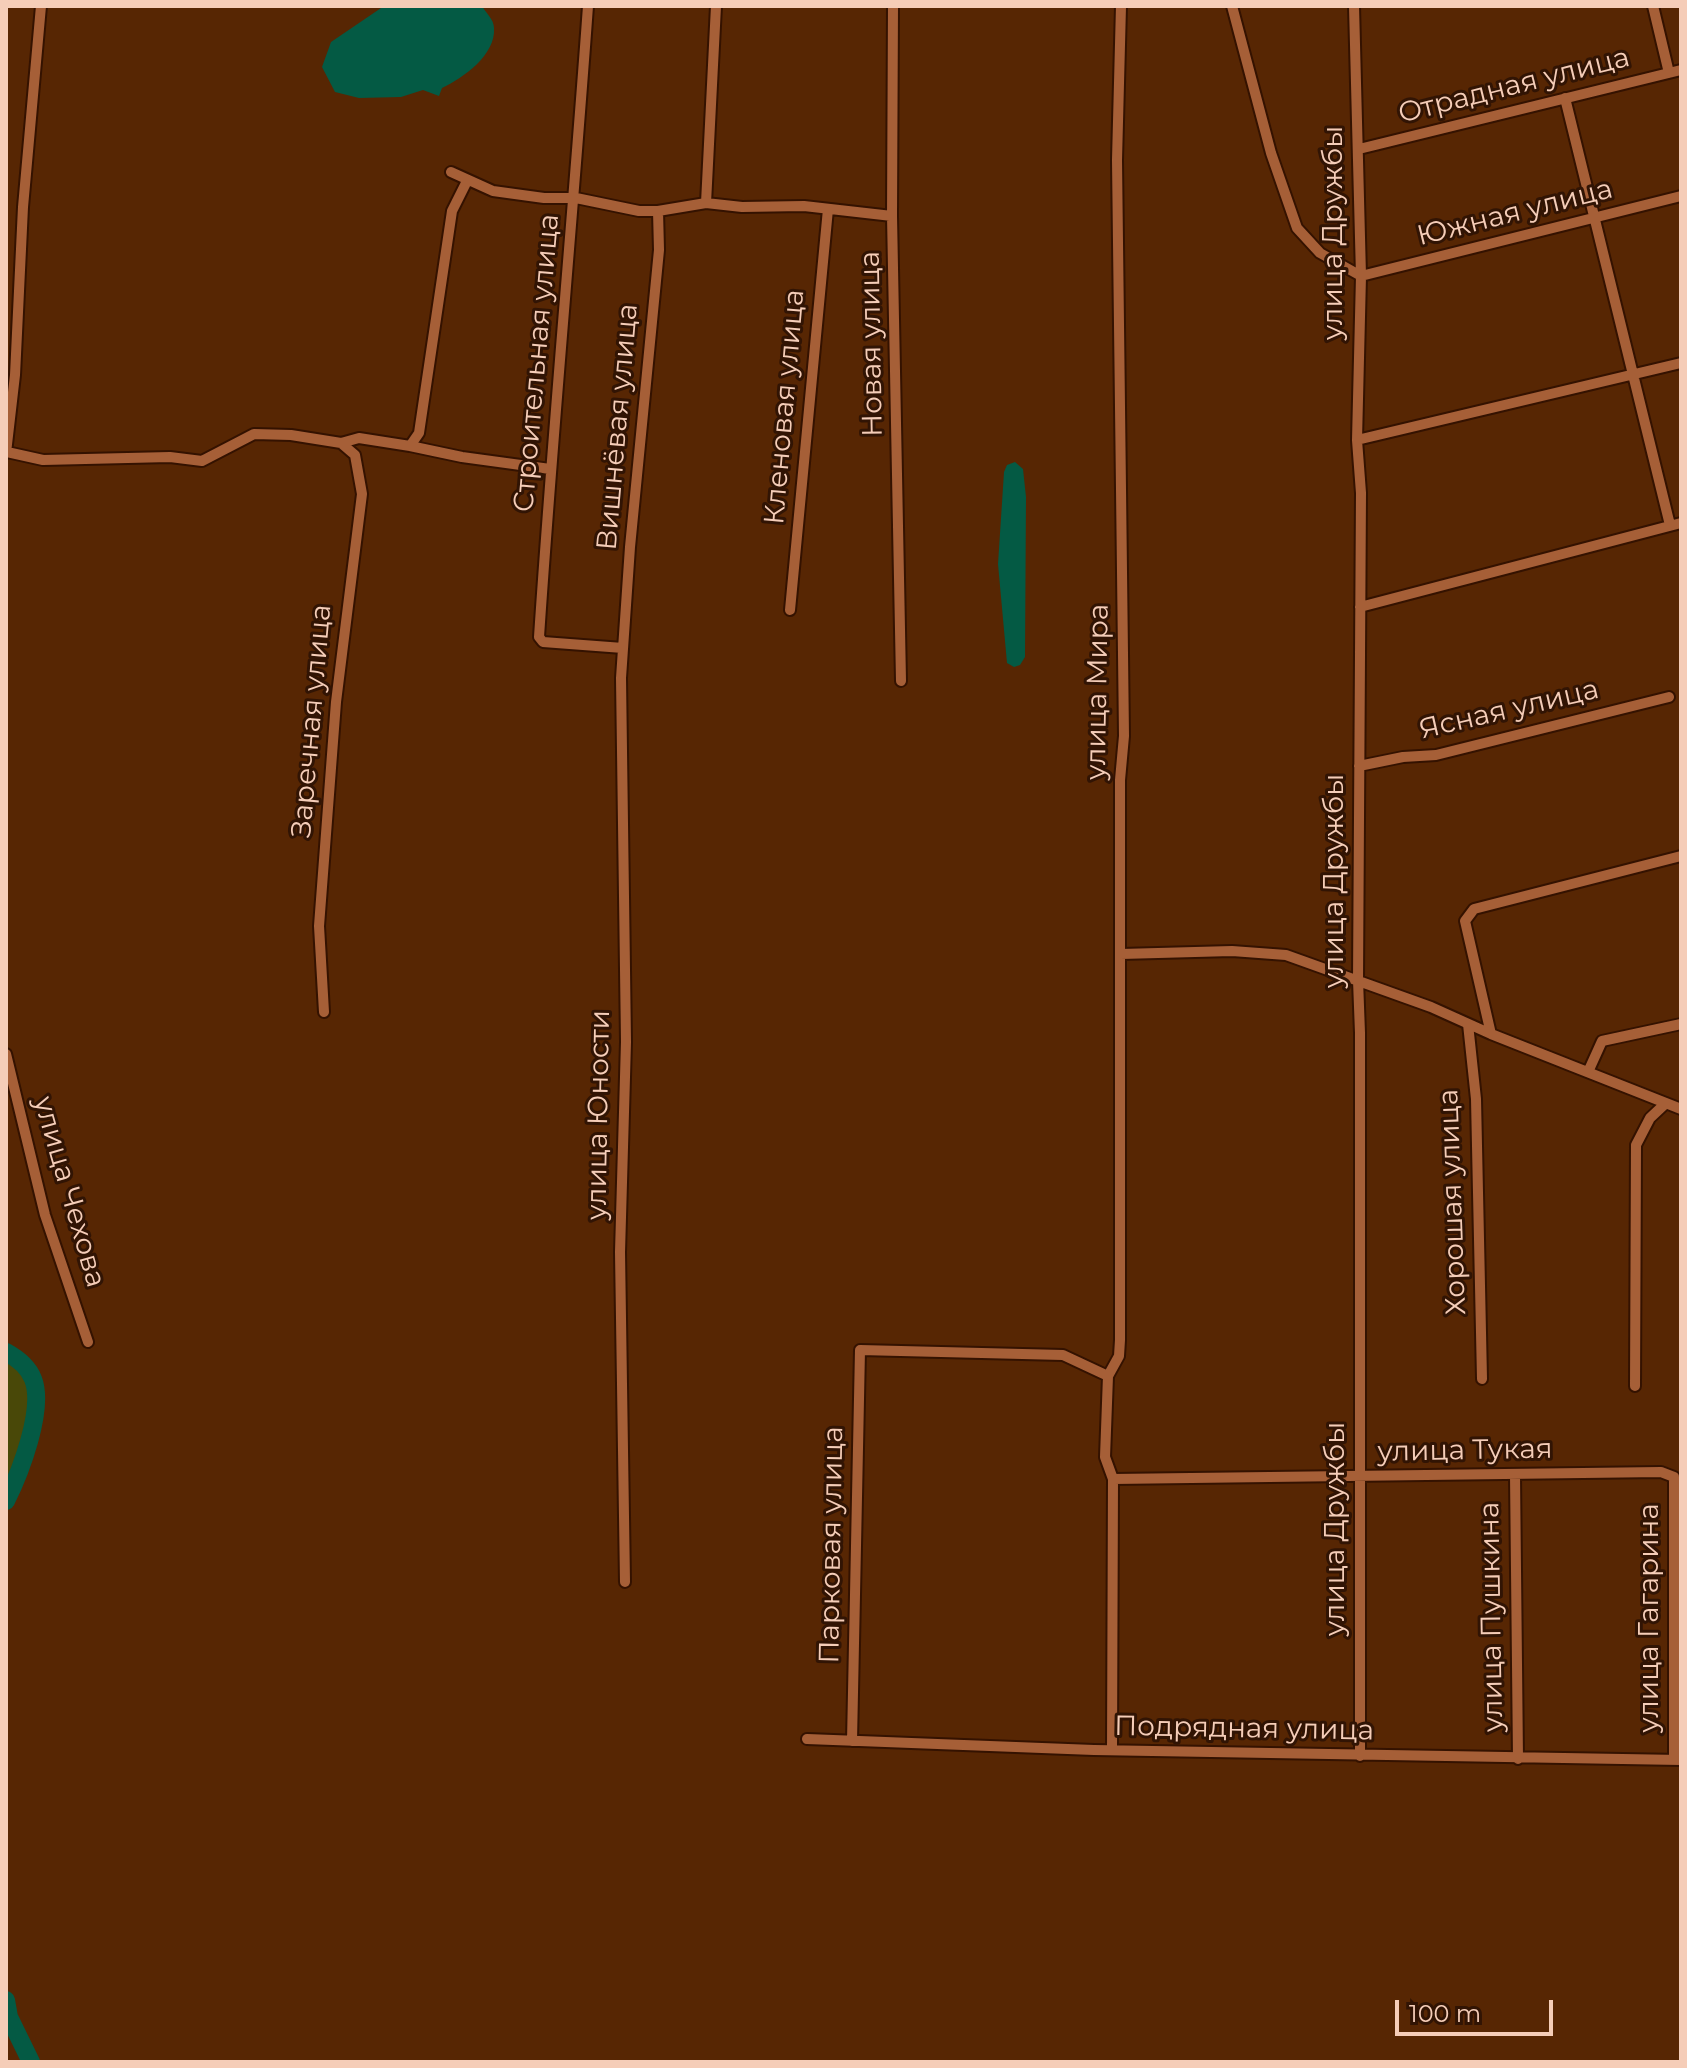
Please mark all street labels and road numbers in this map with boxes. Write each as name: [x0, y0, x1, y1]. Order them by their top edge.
street label: Отрадная улица: [1395, 41, 1633, 131]
street label: улица Дружбы: [1317, 126, 1351, 340]
street label: Южная улица: [1414, 172, 1616, 254]
street label: Строительная улица: [507, 213, 567, 513]
street label: Новая улица: [854, 251, 890, 437]
street label: Кленовая улица: [758, 288, 812, 526]
street label: Вишнёвая улица: [590, 302, 646, 552]
street label: Заречная улица: [285, 603, 339, 839]
street label: улица Мира: [1080, 604, 1116, 780]
street label: Ясная улица: [1416, 673, 1602, 747]
street label: улица Дружбы: [1318, 774, 1352, 988]
street label: улица Юности: [580, 1010, 618, 1220]
street label: Хорошая улица: [1432, 1088, 1474, 1316]
street label: улица Чехова: [26, 1093, 112, 1291]
street label: улица Дружбы: [1319, 1422, 1353, 1636]
street label: Парковая улица: [813, 1426, 851, 1664]
street label: улица Тукая: [1377, 1433, 1553, 1469]
street label: улица Пушкина: [1473, 1502, 1511, 1732]
street label: улица Гагарина: [1633, 1503, 1667, 1733]
street label: Подрядная улица: [1114, 1710, 1374, 1748]

